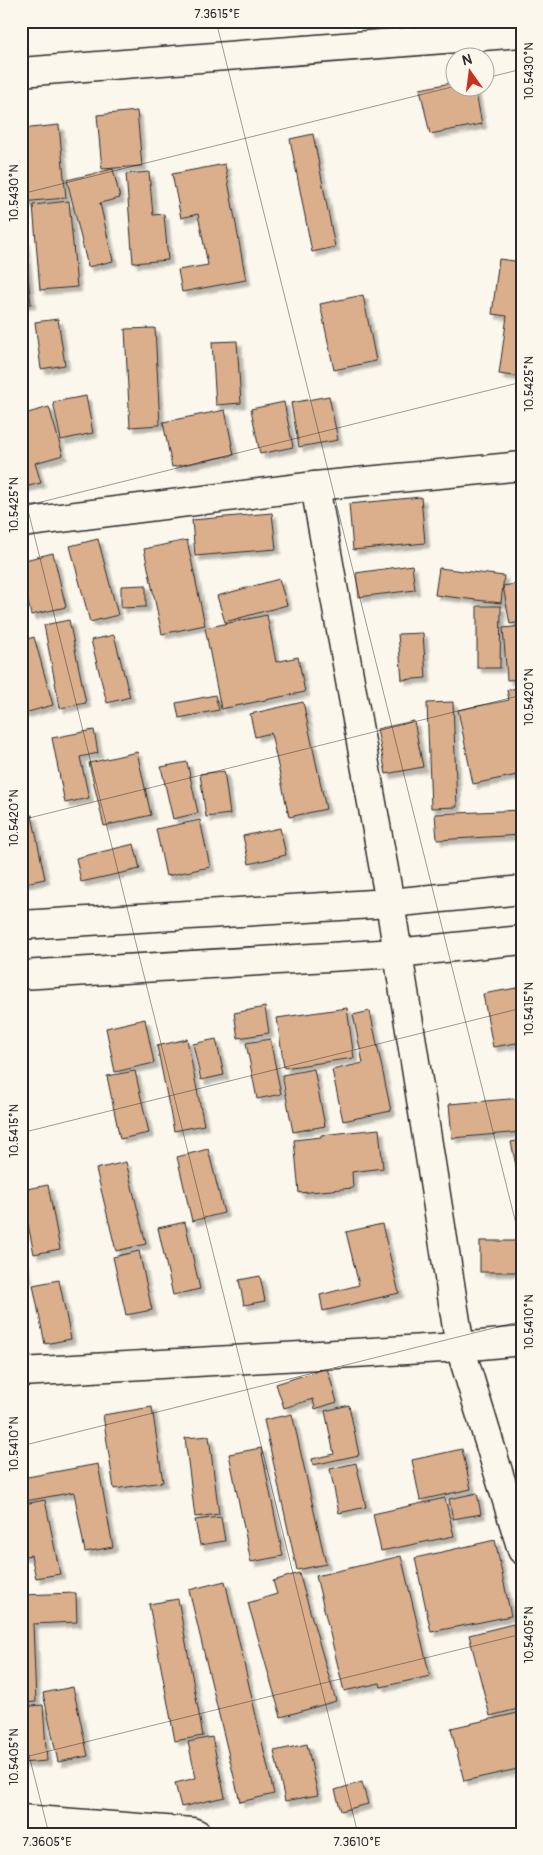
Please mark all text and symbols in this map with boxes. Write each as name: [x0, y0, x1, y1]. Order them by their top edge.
text: 7.3615°E: [194, 7, 240, 22]
text: 10.5430°N: [522, 42, 537, 100]
north arrow: [446, 48, 496, 98]
text: N: [460, 50, 474, 69]
text: 10.5430°N: [7, 164, 22, 222]
text: 10.5425°N: [522, 356, 537, 412]
text: 10.5425°N: [7, 477, 22, 533]
text: 10.5420°N: [522, 668, 537, 726]
text: 10.5420°N: [7, 789, 22, 847]
text: 10.5415°N: [522, 982, 537, 1036]
text: 10.5415°N: [7, 1104, 22, 1158]
text: 10.5410°N: [522, 1294, 537, 1350]
text: 10.5410°N: [7, 1416, 22, 1472]
text: 10.5405°N: [522, 1606, 537, 1664]
text: 10.5405°N: [7, 1728, 22, 1786]
text: 7.3605°E: [23, 1835, 71, 1850]
text: 7.3610°E: [333, 1835, 381, 1850]

